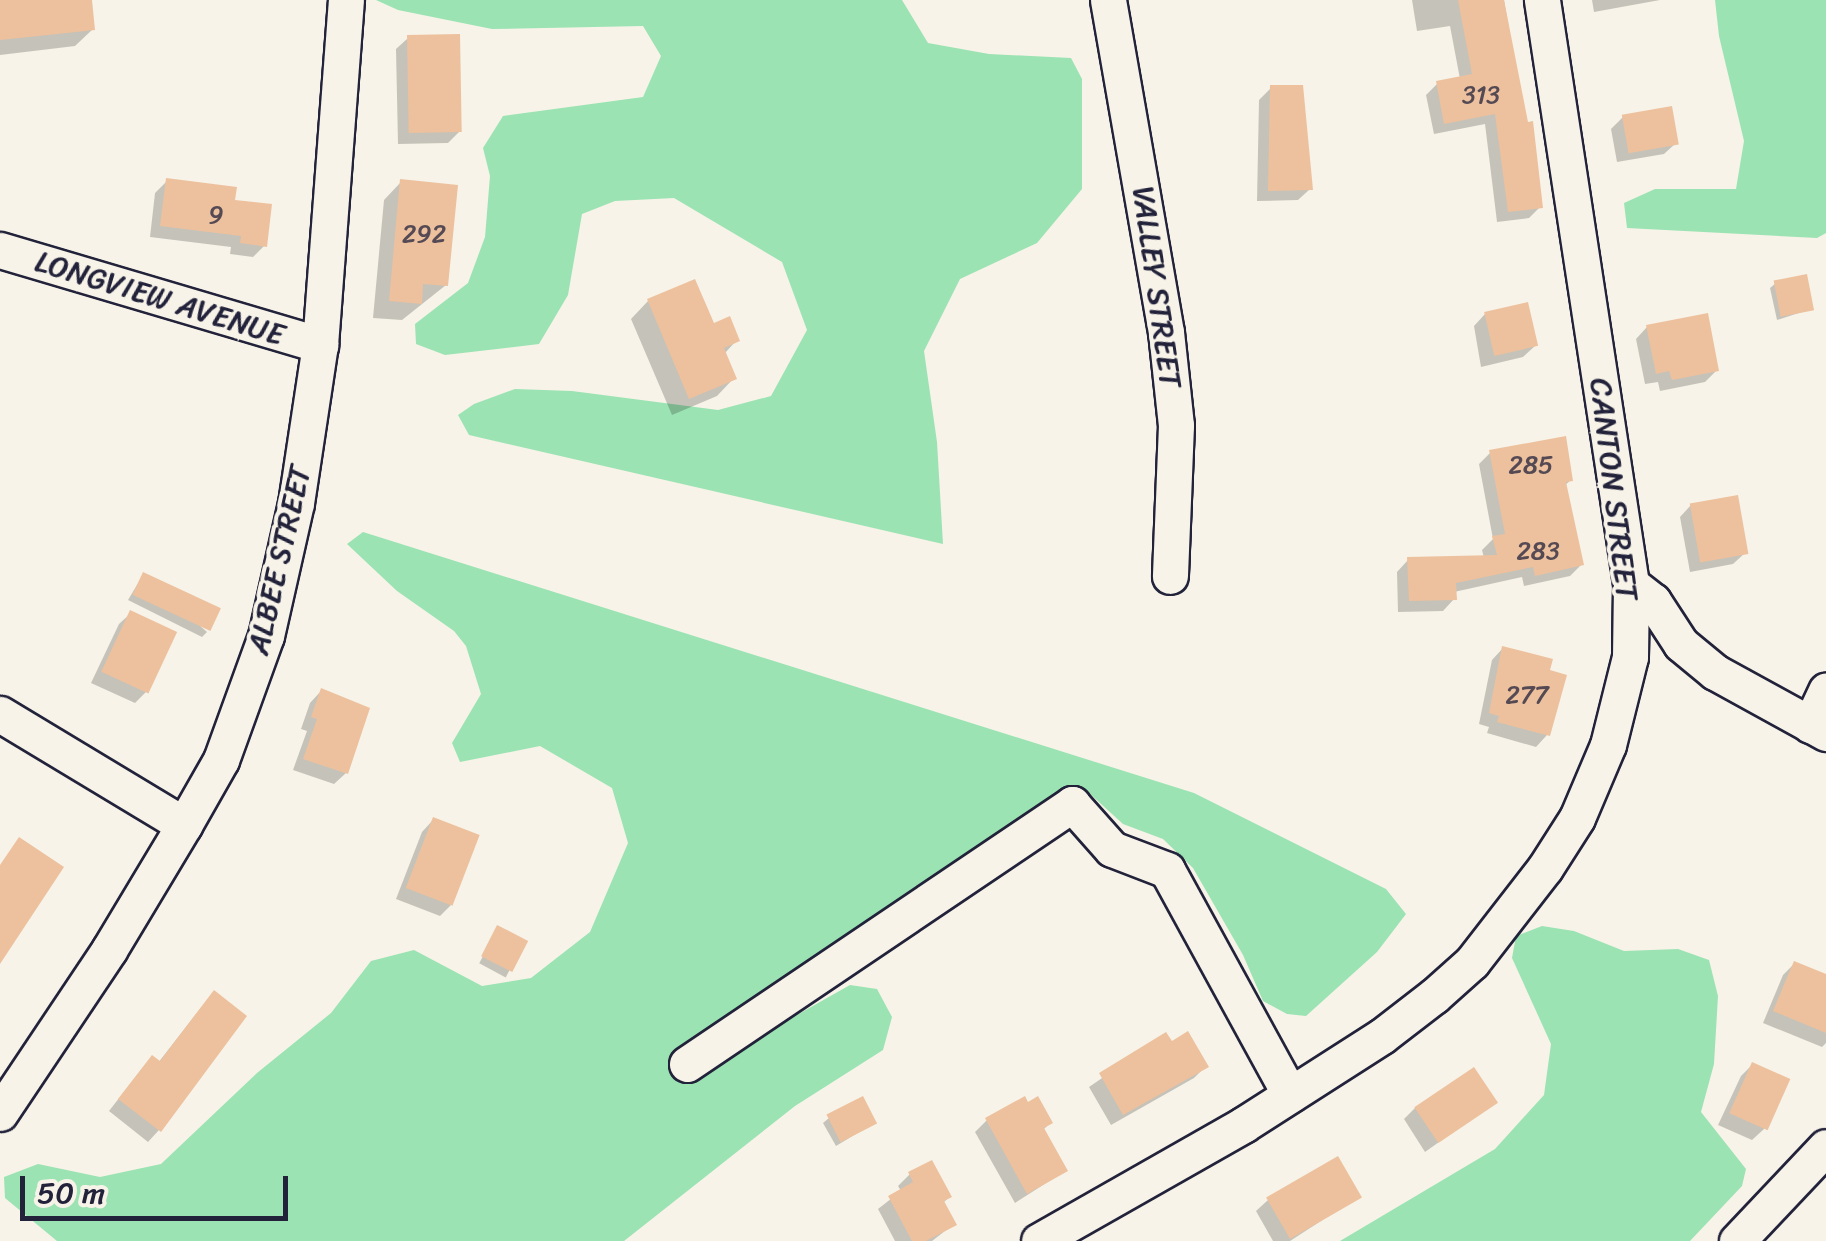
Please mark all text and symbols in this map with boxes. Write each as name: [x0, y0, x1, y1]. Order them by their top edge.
house number: 313: [1462, 80, 1500, 110]
street label: VALLEY STREET: [1125, 183, 1189, 391]
house number: 9: [208, 200, 224, 230]
house number: 292: [402, 219, 446, 249]
street label: LONGVIEW AVENUE: [31, 243, 289, 353]
street label: CANTON STREET: [1582, 375, 1646, 603]
house number: 285: [1509, 450, 1553, 480]
street label: ALBEE STREET: [239, 460, 319, 660]
house number: 283: [1516, 536, 1560, 566]
house number: 277: [1506, 680, 1548, 710]
scale bar: [25, 1156, 292, 1218]
text: 50 m: [37, 1166, 105, 1220]

